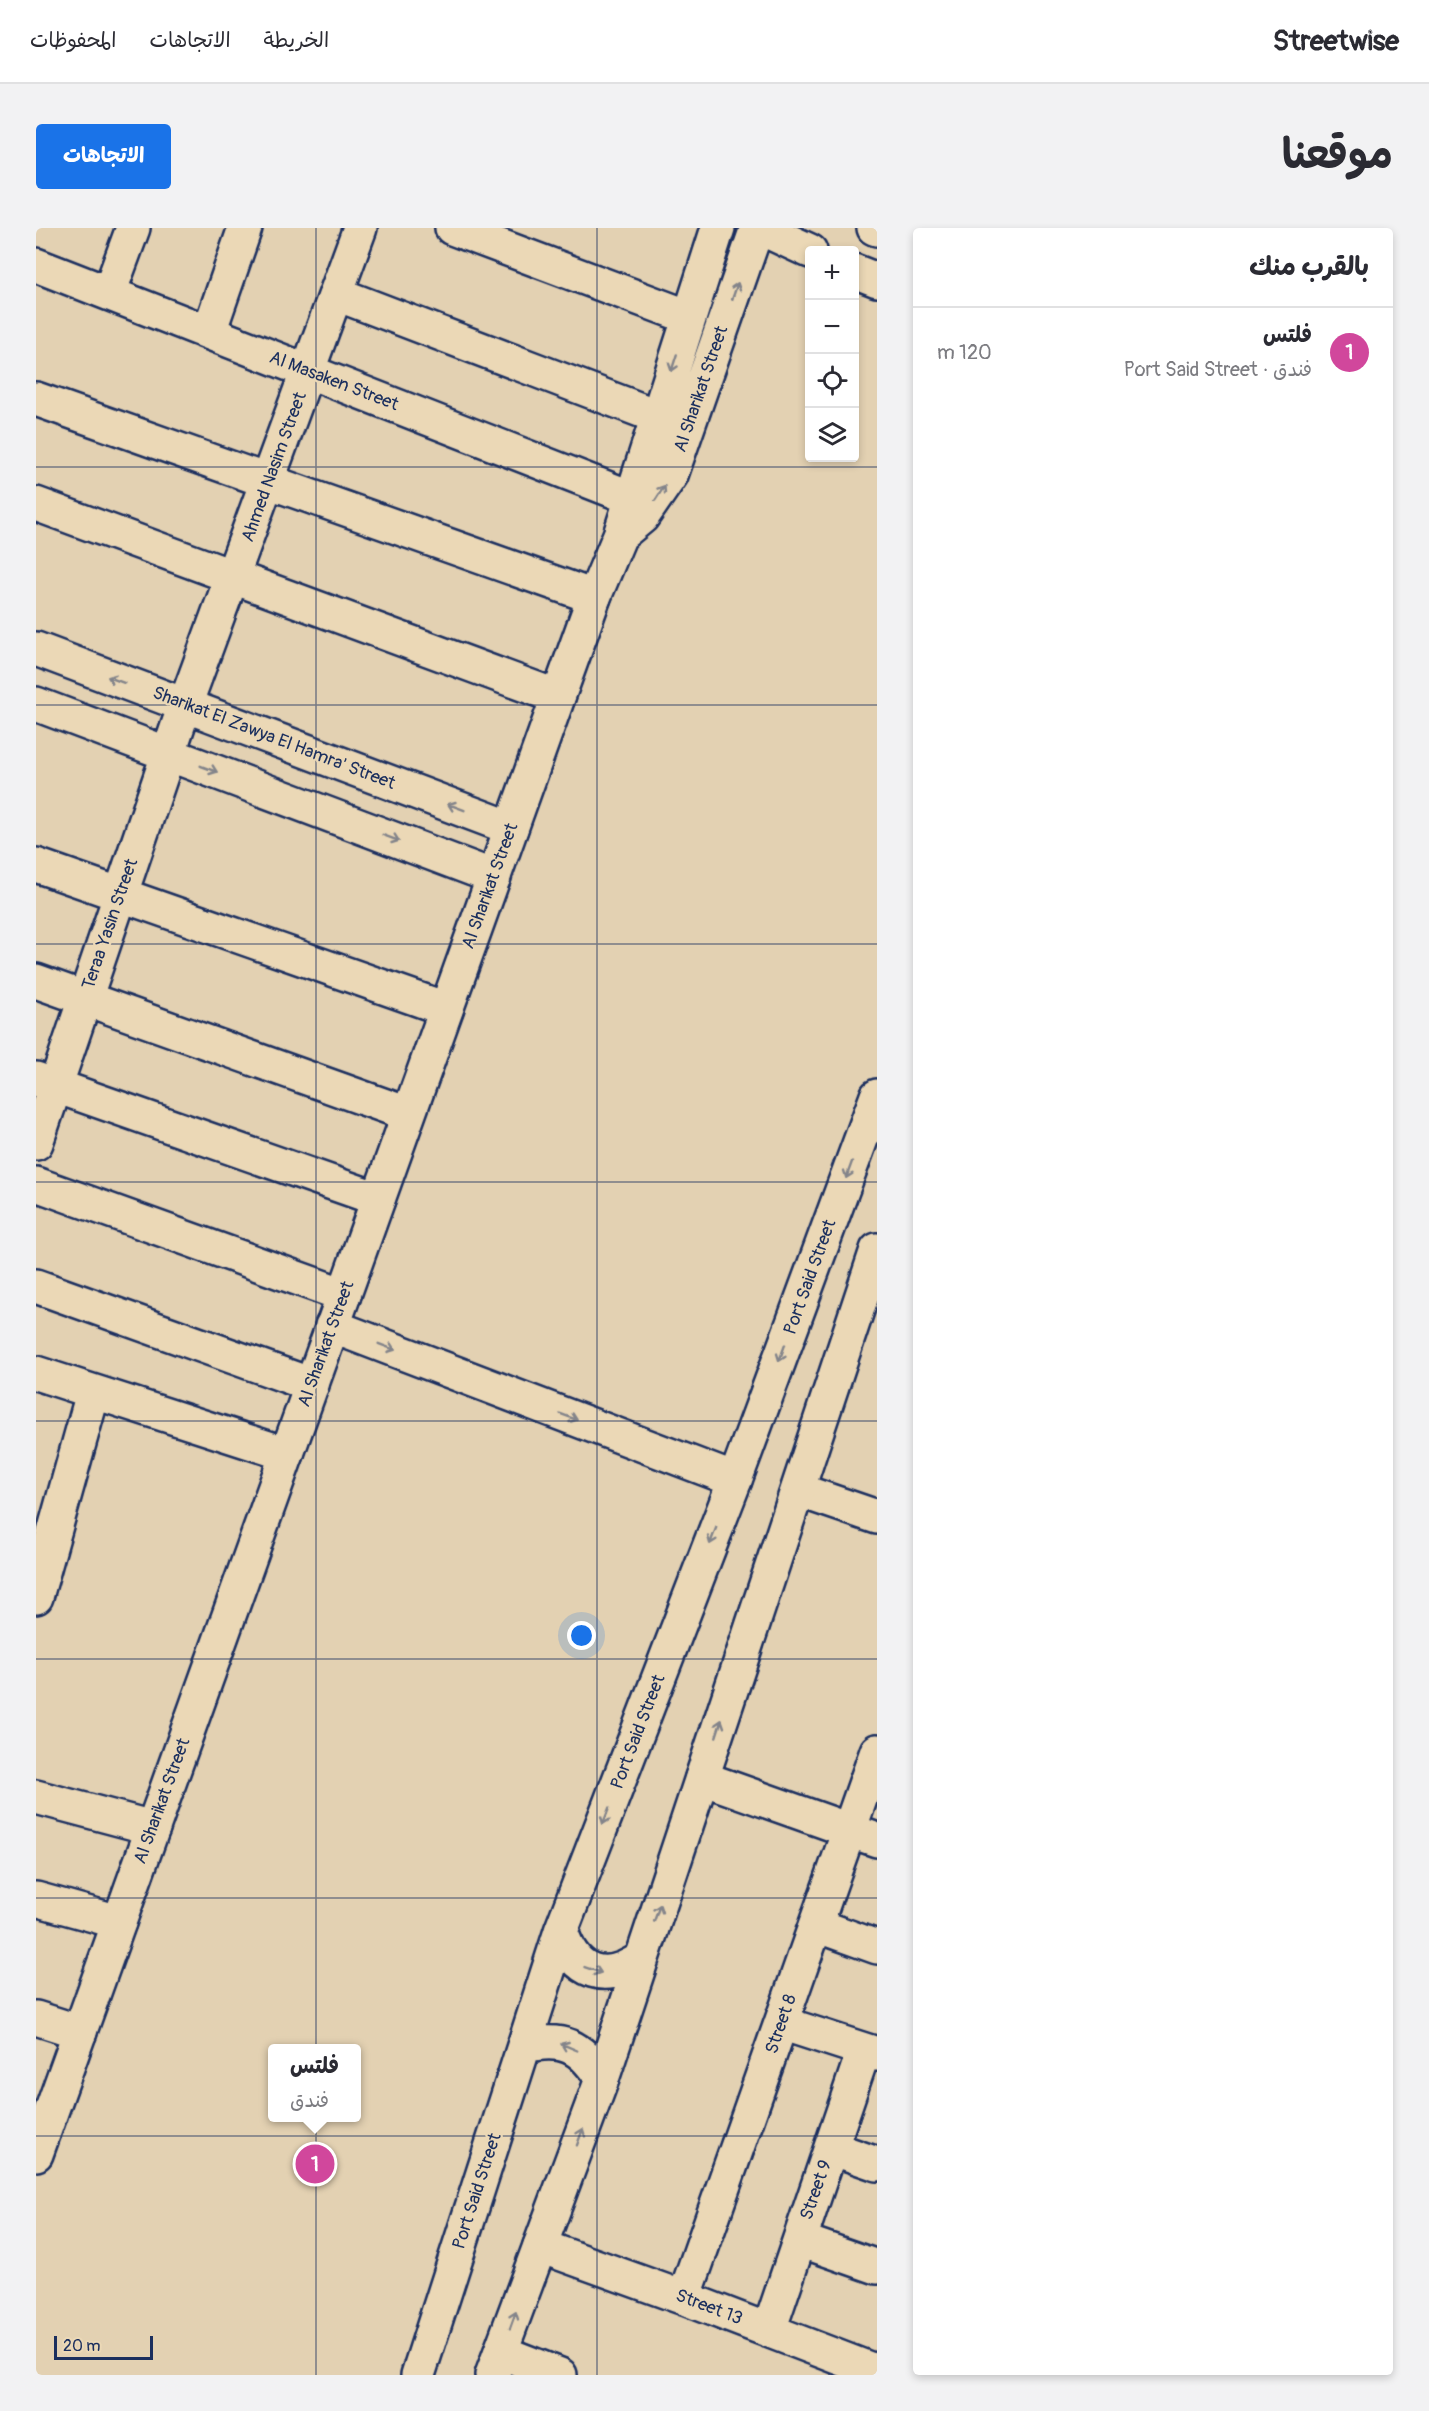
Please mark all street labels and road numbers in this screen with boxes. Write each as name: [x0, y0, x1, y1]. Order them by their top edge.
street label: Al Sharikat Street: [669, 322, 734, 455]
street label: Al Masaken Street: [266, 346, 403, 416]
street label: Ahmed Nasim Street: [236, 388, 312, 545]
street label: Sharikat El Zawya El Hamra' Street: [149, 681, 399, 795]
street label: Al Sharikat Street: [457, 819, 524, 952]
street label: Teraa Yasin Street: [77, 855, 143, 992]
street label: Port Said Street: [779, 1216, 842, 1338]
street label: Al Sharikat Street: [293, 1277, 360, 1410]
street label: Port Said Street: [606, 1671, 671, 1793]
street label: Al Sharikat Street: [129, 1734, 196, 1867]
street label: Street 8: [760, 1991, 802, 2057]
street label: Port Said Street: [447, 2129, 507, 2252]
street label: Street 9: [795, 2157, 837, 2223]
street label: Street 13: [672, 2284, 746, 2330]

